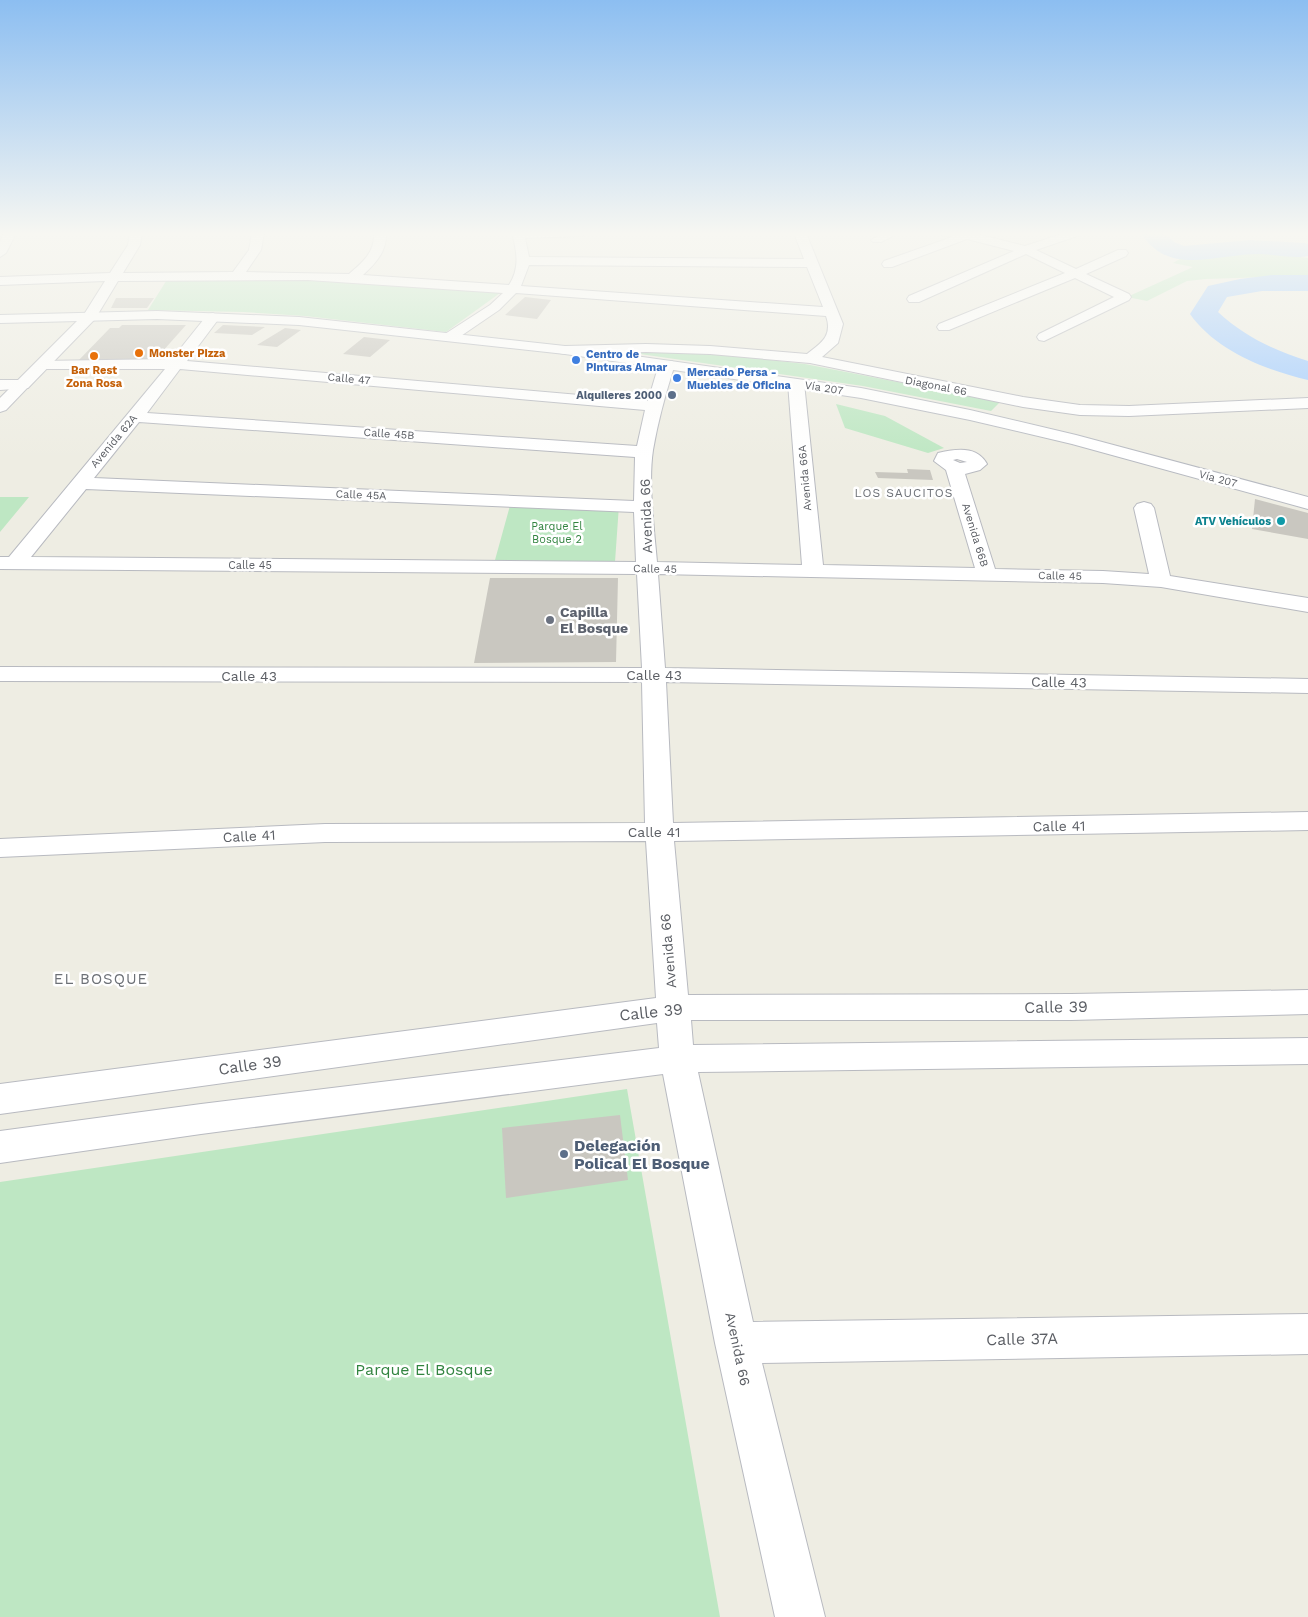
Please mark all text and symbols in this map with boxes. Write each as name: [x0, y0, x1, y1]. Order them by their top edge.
marker: Monster Pizza: [133, 347, 145, 359]
place label: Monster Pizza: [149, 347, 226, 360]
place label: Centro de Pinturas Almar: [586, 348, 668, 374]
marker: Bar Rest Zona Rosa: [88, 350, 100, 362]
marker: Centro de Pinturas Almar: [570, 354, 582, 366]
place label: Bar Rest Zona Rosa: [66, 364, 123, 390]
place label: Mercado Persa - Muebles de Oficina: [687, 366, 792, 392]
street label: Calle 47: [327, 371, 371, 387]
marker: Mercado Persa - Muebles de Oficina: [671, 372, 683, 384]
street label: Diagonal 66: [904, 374, 968, 398]
street label: Vía 207: [804, 379, 844, 397]
place label: Alquileres 2000: [576, 389, 662, 402]
marker: Alquileres 2000: [666, 389, 678, 401]
street label: Avenida 62A: [88, 412, 140, 470]
street label: Calle 45B: [363, 426, 415, 442]
street label: Avenida 66A: [796, 445, 814, 511]
street label: Vía 207: [1197, 468, 1239, 490]
street label: Avenida 66: [637, 478, 655, 554]
district label: LOS SAUCITOS: [855, 486, 953, 500]
street label: Calle 45A: [335, 488, 387, 502]
street label: Avenida 66B: [959, 502, 991, 568]
place label: ATV Vehículos: [1195, 515, 1271, 528]
marker: ATV Vehículos: [1275, 515, 1287, 527]
park label: Parque El Bosque 2: [531, 520, 583, 546]
street label: Calle 45: [228, 559, 272, 572]
street label: Calle 45: [633, 562, 677, 576]
street label: Calle 45: [1038, 569, 1082, 583]
place label: Capilla El Bosque: [560, 604, 628, 636]
marker: Capilla El Bosque: [544, 614, 556, 626]
street label: Calle 43: [626, 667, 682, 683]
street label: Calle 43: [221, 668, 277, 684]
street label: Calle 43: [1031, 674, 1087, 690]
street label: Calle 41: [1032, 818, 1086, 834]
street label: Calle 41: [628, 824, 680, 840]
street label: Calle 41: [222, 827, 276, 845]
street label: Avenida 66: [657, 913, 679, 989]
district label: EL BOSQUE: [54, 970, 148, 988]
street label: Calle 39: [1024, 997, 1088, 1017]
street label: Calle 39: [618, 999, 684, 1025]
street label: Calle 39: [217, 1051, 283, 1079]
place label: Delegación Polical El Bosque: [574, 1136, 710, 1173]
marker: Delegación Polical El Bosque: [558, 1148, 570, 1160]
street label: Avenida 66: [722, 1311, 754, 1387]
street label: Calle 37A: [986, 1329, 1059, 1349]
park label: Parque El Bosque: [355, 1360, 493, 1379]

